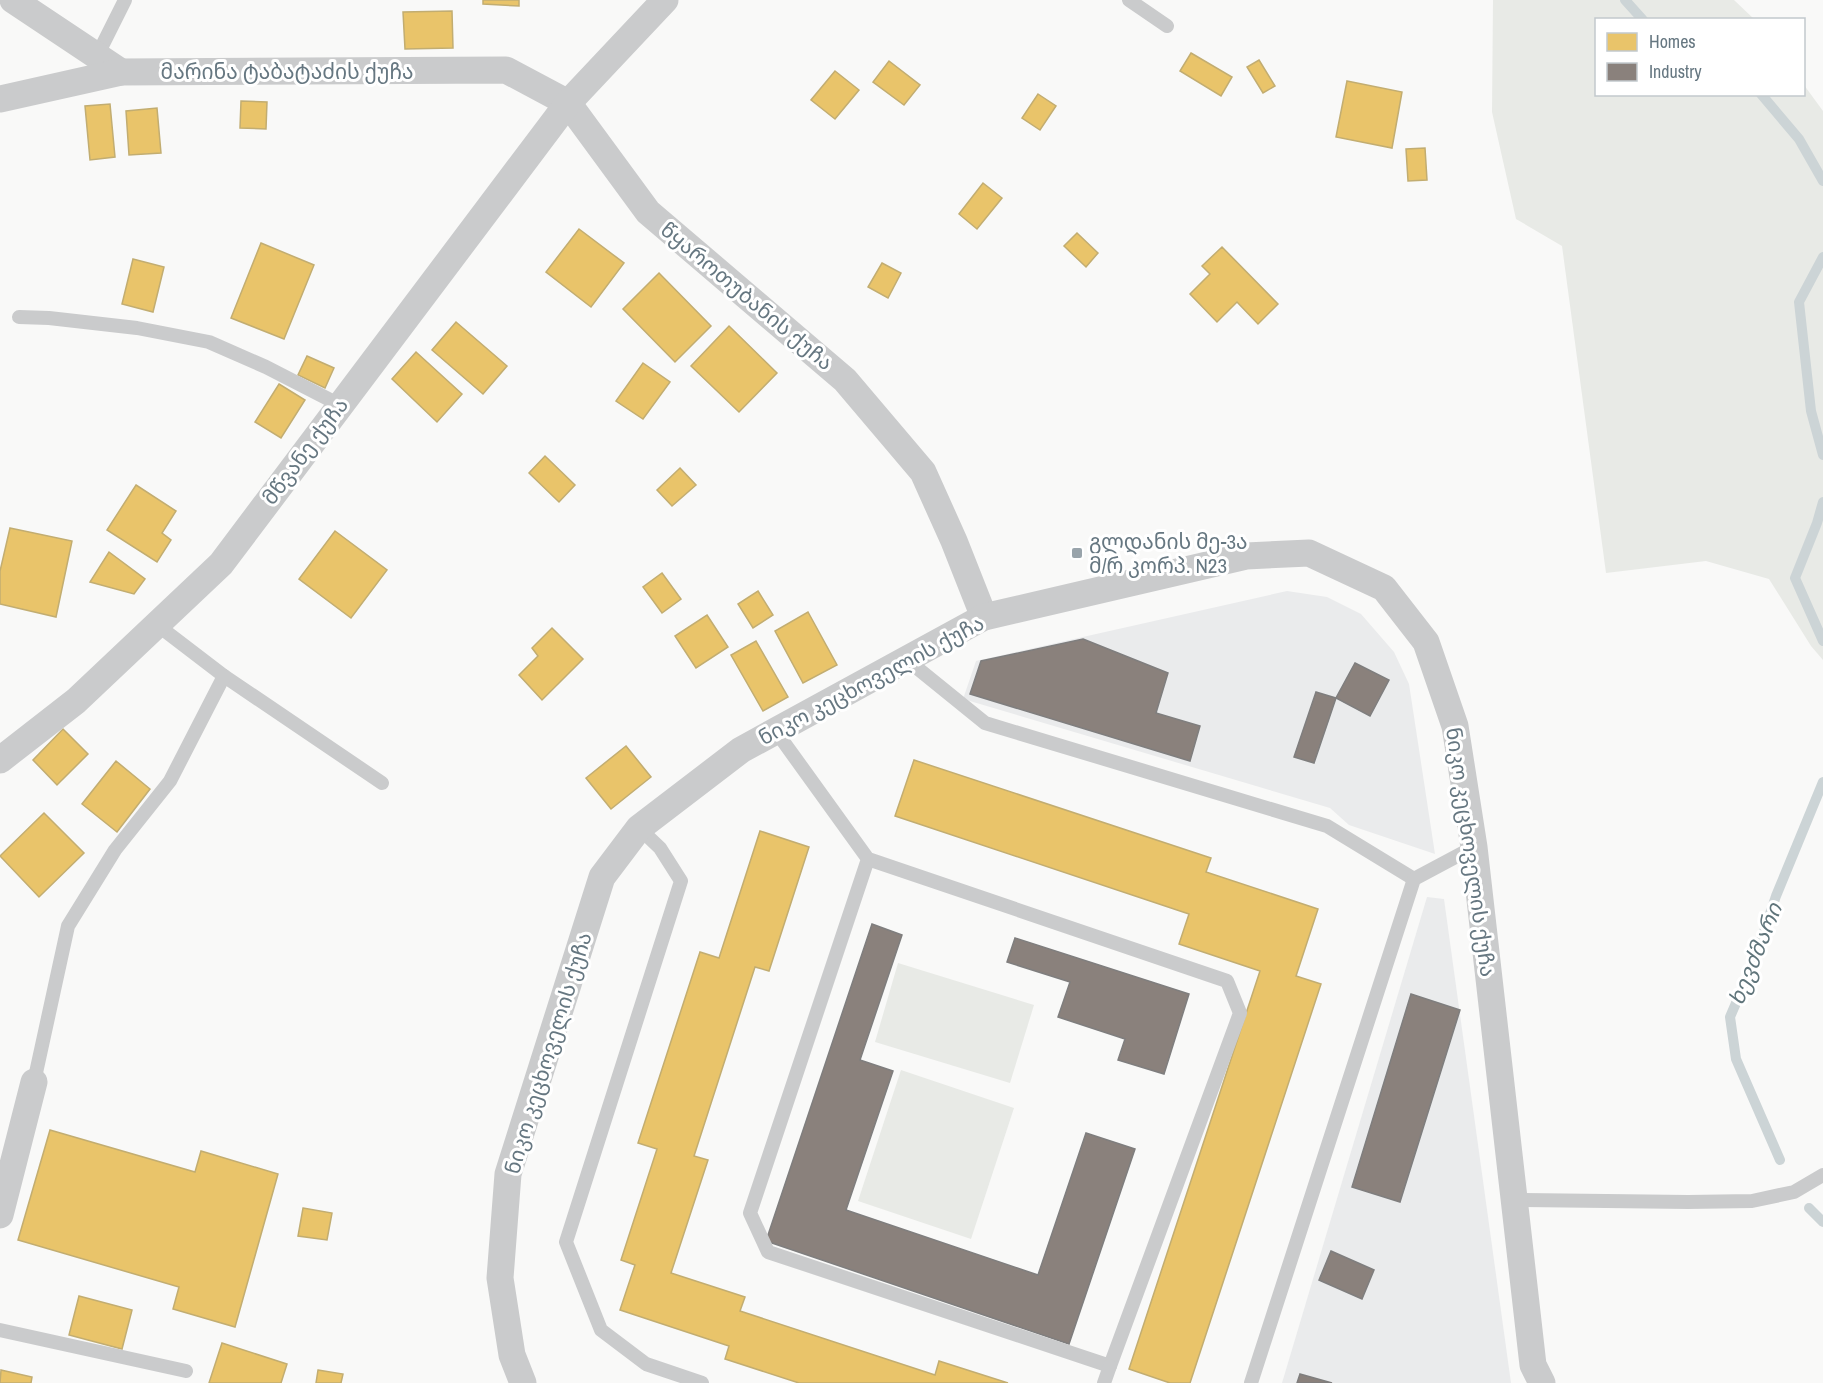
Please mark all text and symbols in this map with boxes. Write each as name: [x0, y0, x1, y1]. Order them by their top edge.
legend: [1595, 18, 1805, 96]
text: Homes: [1649, 29, 1696, 54]
street label: მარინა ტაბატაძის ქუჩა: [160, 57, 414, 86]
text: Industry: [1649, 59, 1702, 84]
street label: წყაროთუბანის ქუჩა: [655, 215, 839, 377]
street label: მწვანე ქუჩა: [255, 392, 355, 510]
place label: გლდანის მე-3ა მ/რ კორპ. N23: [1089, 527, 1248, 580]
marker: გლდანის მე-3ა მ/რ კორპ. N23: [1070, 546, 1084, 560]
street label: ნიკო კეცხოველის ქუჩა: [753, 608, 989, 752]
street label: ნიკო კეცხოველის ქუჩა: [1439, 725, 1503, 979]
water label: ხევძმარი: [1721, 897, 1790, 1009]
street label: ნიკო კეცხოველის ქუჩა: [497, 928, 599, 1178]

